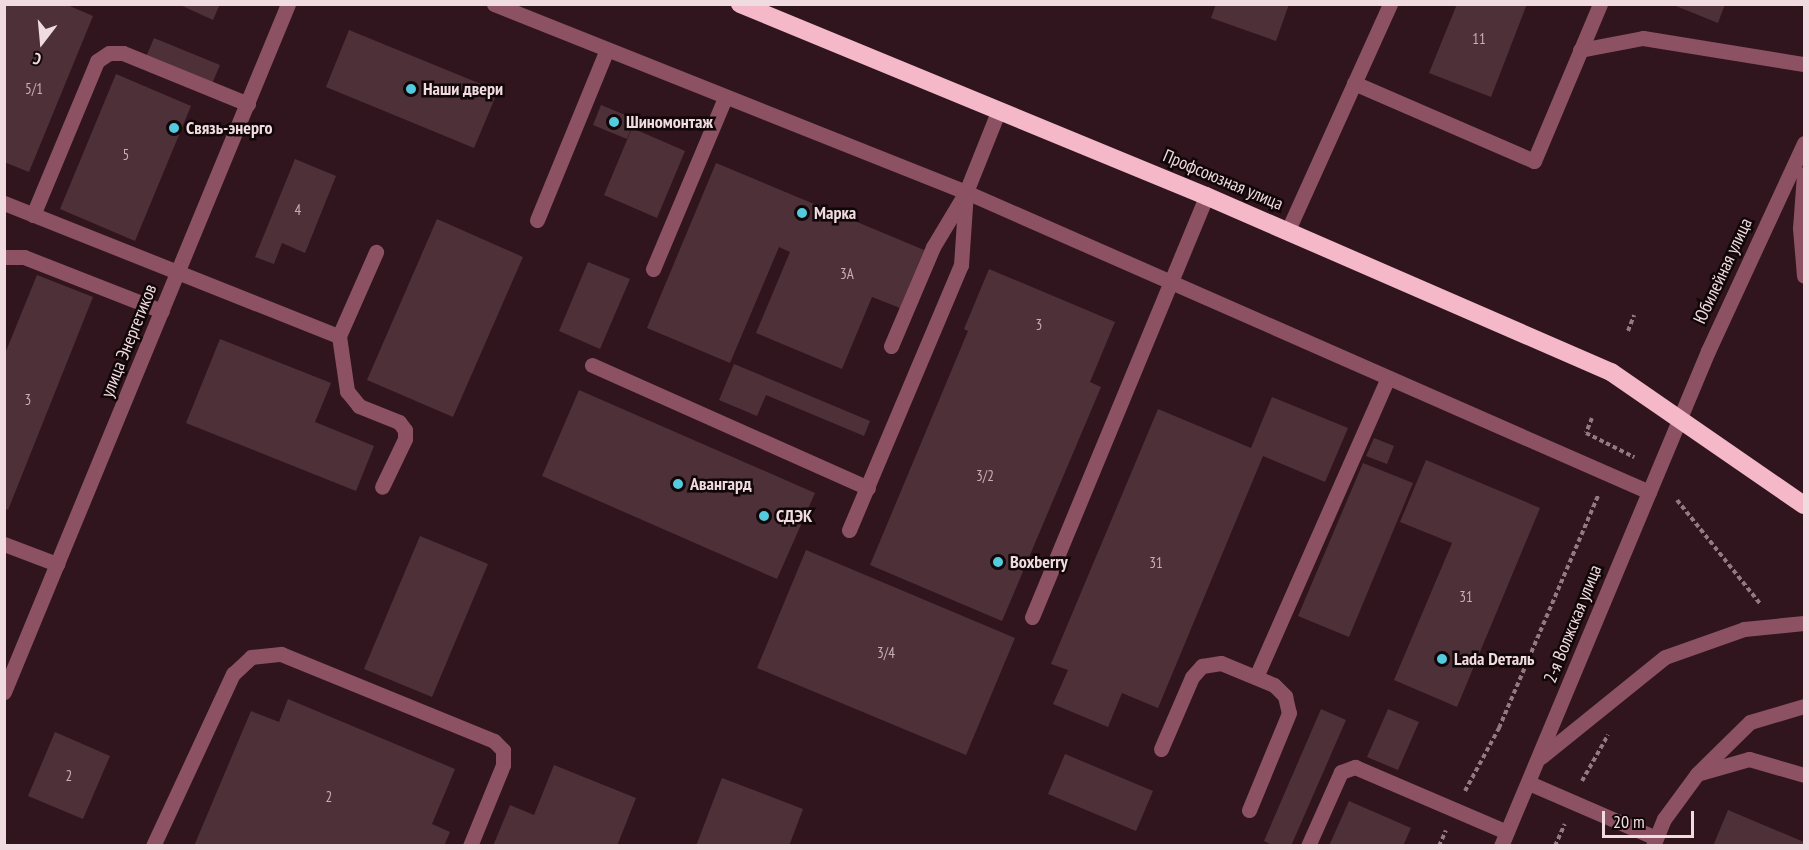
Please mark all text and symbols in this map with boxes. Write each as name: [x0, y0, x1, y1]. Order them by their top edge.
north arrow: [12, 12, 72, 72]
house number: 11: [1472, 30, 1486, 48]
text: С: [31, 49, 43, 70]
place label: Наши двери: [423, 78, 503, 100]
house number: 5/1: [25, 80, 43, 98]
marker: Наши двери: [404, 82, 418, 96]
place label: Шиномонтаж: [626, 111, 713, 133]
marker: Шиномонтаж: [607, 115, 621, 129]
place label: Связь-энерго: [186, 117, 272, 139]
marker: Связь-энерго: [167, 121, 181, 135]
street label: Профсоюзная улица: [1160, 145, 1286, 215]
house number: 5: [123, 146, 129, 164]
house number: 4: [295, 201, 301, 219]
place label: Марка: [814, 202, 856, 224]
marker: Марка: [795, 206, 809, 220]
street label: Юбилейная улица: [1689, 215, 1757, 327]
house number: 3А: [840, 265, 854, 283]
street label: улица Энергетиков: [96, 281, 162, 401]
house number: 3: [1036, 316, 1042, 334]
house number: 3: [25, 391, 31, 409]
house number: 3/2: [976, 467, 994, 485]
place label: Авангард: [690, 473, 752, 495]
marker: Авангард: [671, 477, 685, 491]
place label: СДЭК: [776, 505, 812, 527]
marker: СДЭК: [757, 509, 771, 523]
place label: Boxberry: [1010, 551, 1068, 573]
house number: 31: [1149, 554, 1163, 572]
marker: Boxberry: [991, 555, 1005, 569]
street label: 2-я Волжская улица: [1539, 562, 1607, 686]
house number: 31: [1459, 588, 1473, 606]
house number: 3/4: [877, 644, 895, 662]
place label: Lada Dеталь: [1454, 648, 1534, 670]
marker: Lada Dеталь: [1435, 652, 1449, 666]
house number: 2: [66, 767, 72, 785]
house number: 2: [326, 788, 332, 806]
scale bar: [1605, 799, 1696, 837]
text: 20 m: [1613, 810, 1645, 833]

